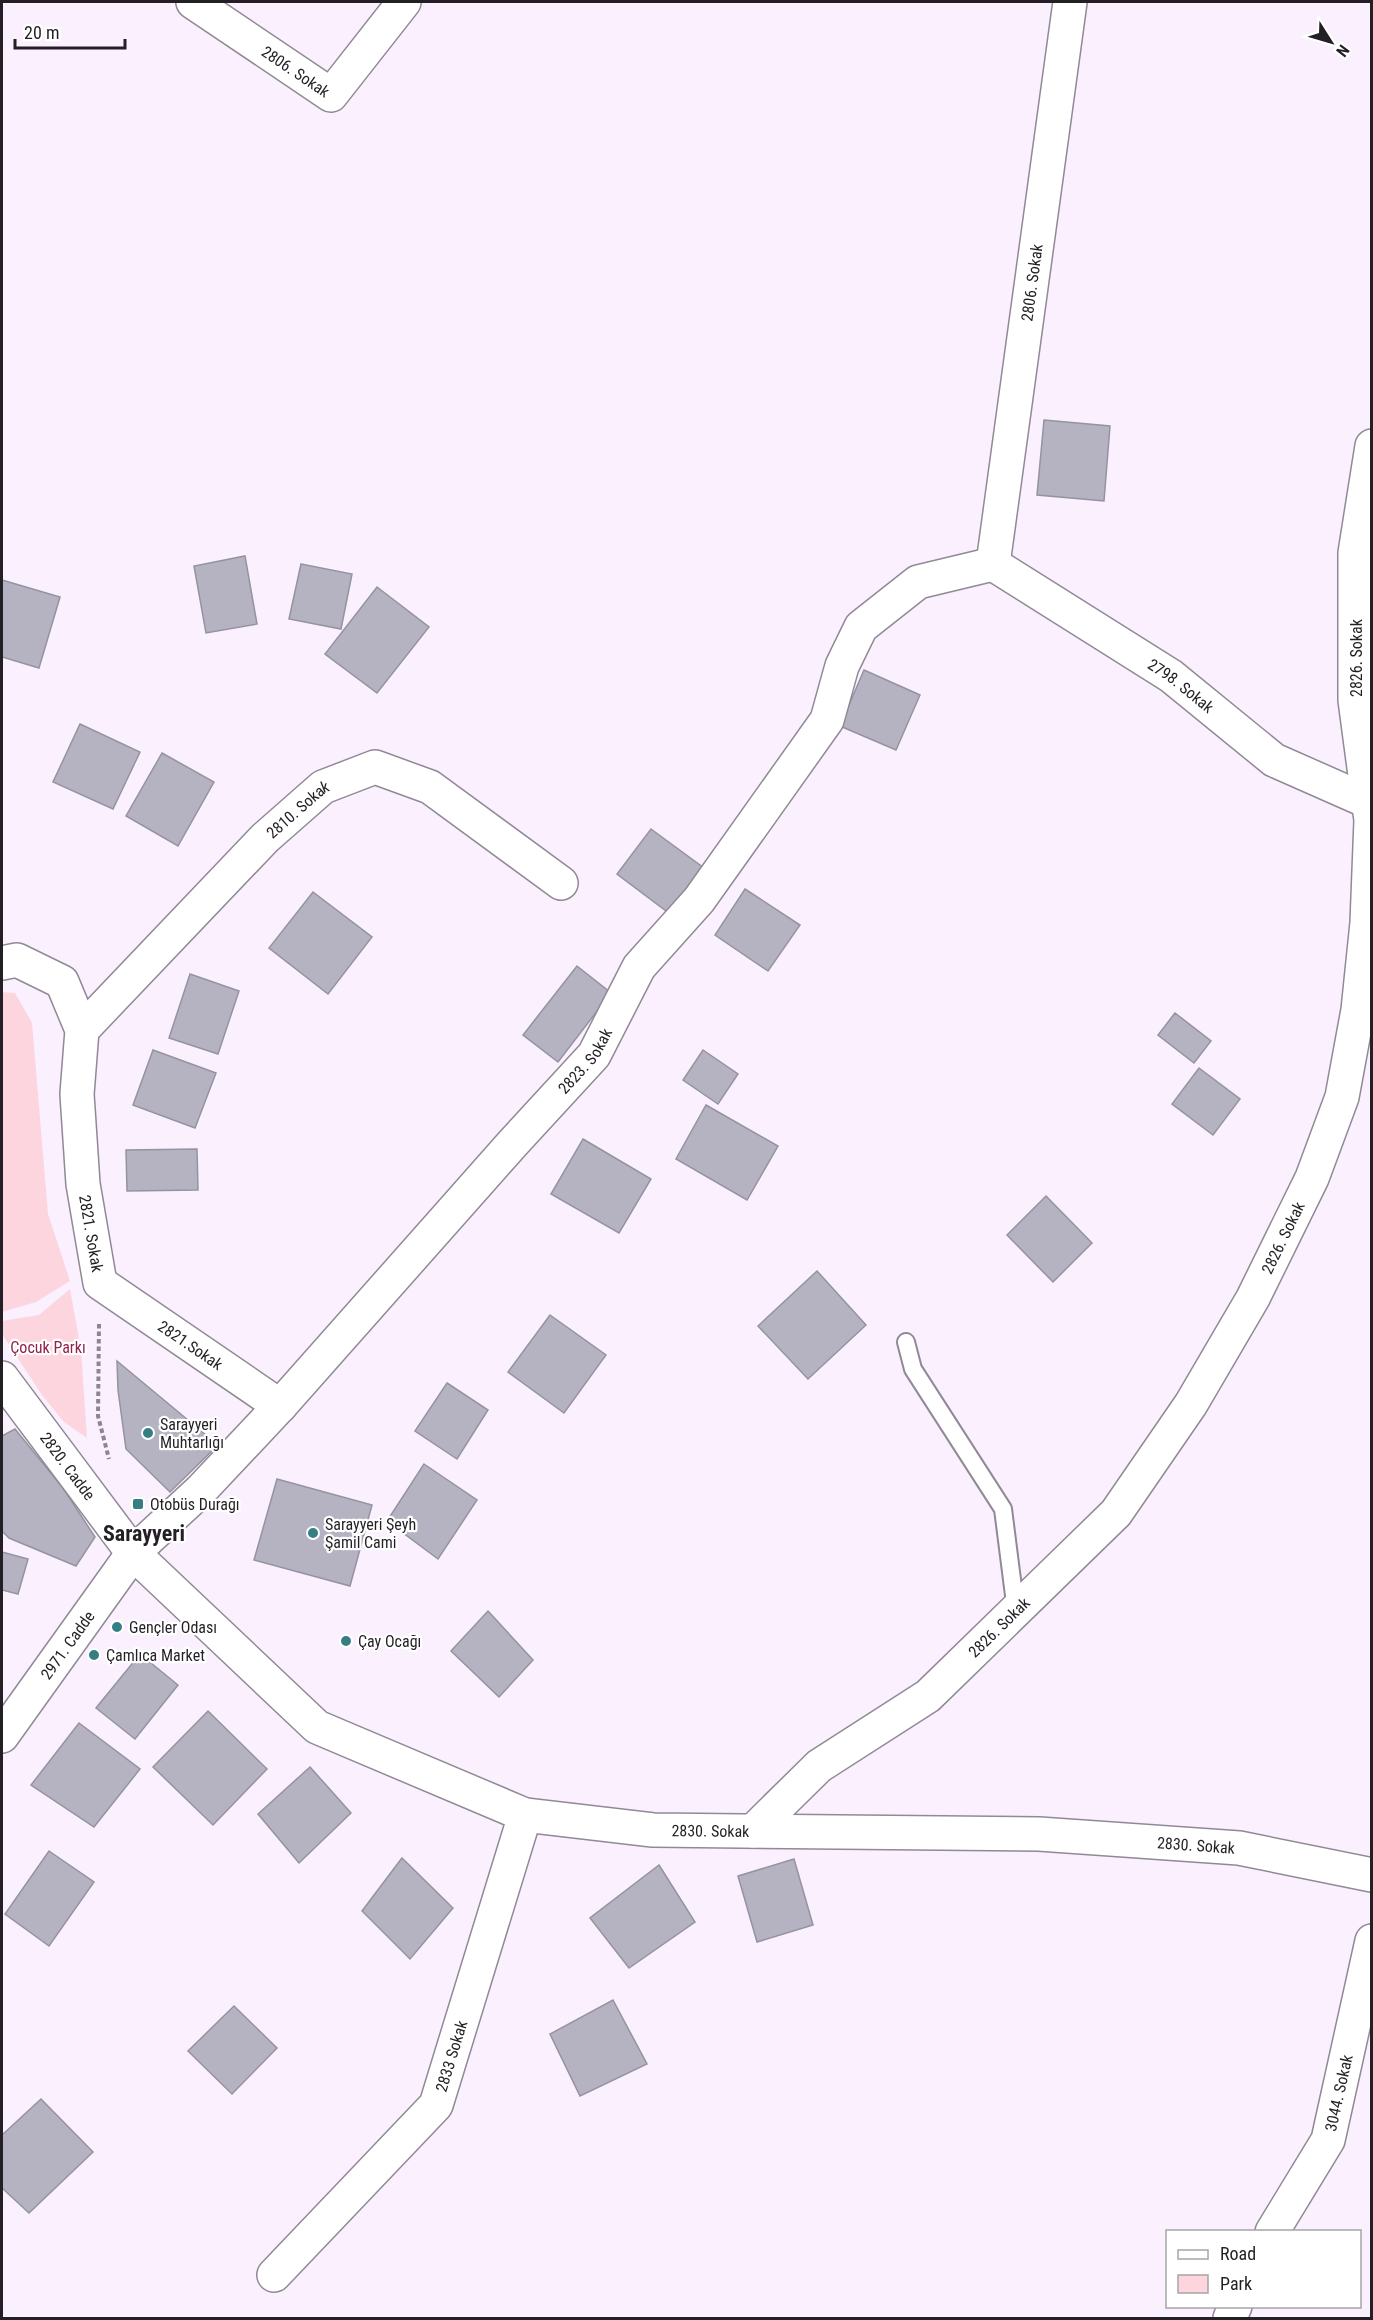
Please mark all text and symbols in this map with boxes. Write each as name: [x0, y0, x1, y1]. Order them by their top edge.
scale bar: [15, 12, 124, 50]
north arrow: [1301, 12, 1361, 72]
text: 20 m: [24, 22, 59, 43]
text: N: [1332, 41, 1353, 60]
street label: 2806. Sokak: [258, 42, 334, 102]
street label: 2806. Sokak: [1017, 242, 1047, 323]
street label: 2826. Sokak: [1347, 618, 1366, 697]
street label: 2798. Sokak: [1144, 655, 1218, 718]
street label: 2810. Sokak: [263, 776, 332, 842]
street label: 2823. Sokak: [554, 1024, 616, 1098]
street label: 2821. Sokak: [75, 1194, 107, 1274]
street label: 2826. Sokak: [1257, 1198, 1309, 1277]
street label: 2821.Sokak: [154, 1317, 227, 1375]
park label: Çocuk Parkı: [10, 1338, 86, 1357]
place label: Sarayyeri Muhtarlığı: [160, 1415, 224, 1452]
marker: Sarayyeri Muhtarlığı: [141, 1426, 155, 1440]
street label: 2820. Cadde: [36, 1429, 99, 1504]
place label: Otobüs Durağı: [150, 1495, 240, 1514]
marker: Otobüs Durağı: [131, 1497, 145, 1511]
place label: Sarayyeri Şeyh Şamil Cami: [325, 1515, 416, 1552]
district label: Sarayyeri: [103, 1521, 185, 1546]
marker: Sarayyeri Şeyh Şamil Cami: [306, 1526, 320, 1540]
street label: 2826. Sokak: [965, 1593, 1034, 1661]
street label: 2971. Cadde: [37, 1607, 99, 1683]
place label: Gençler Odası: [129, 1618, 217, 1637]
marker: Gençler Odası: [110, 1620, 124, 1634]
place label: Çay Ocağı: [358, 1632, 421, 1651]
marker: Çay Ocağı: [339, 1634, 353, 1648]
place label: Çamlıca Market: [106, 1646, 205, 1665]
marker: Çamlıca Market: [87, 1648, 101, 1662]
street label: 2830. Sokak: [671, 1821, 750, 1841]
street label: 2830. Sokak: [1156, 1833, 1236, 1858]
street label: 2833 Sokak: [432, 2017, 472, 2094]
street label: 3044. Sokak: [1321, 2052, 1357, 2133]
legend: [1166, 2230, 1361, 2308]
text: Road: [1220, 2243, 1256, 2264]
text: Park: [1220, 2273, 1252, 2294]

